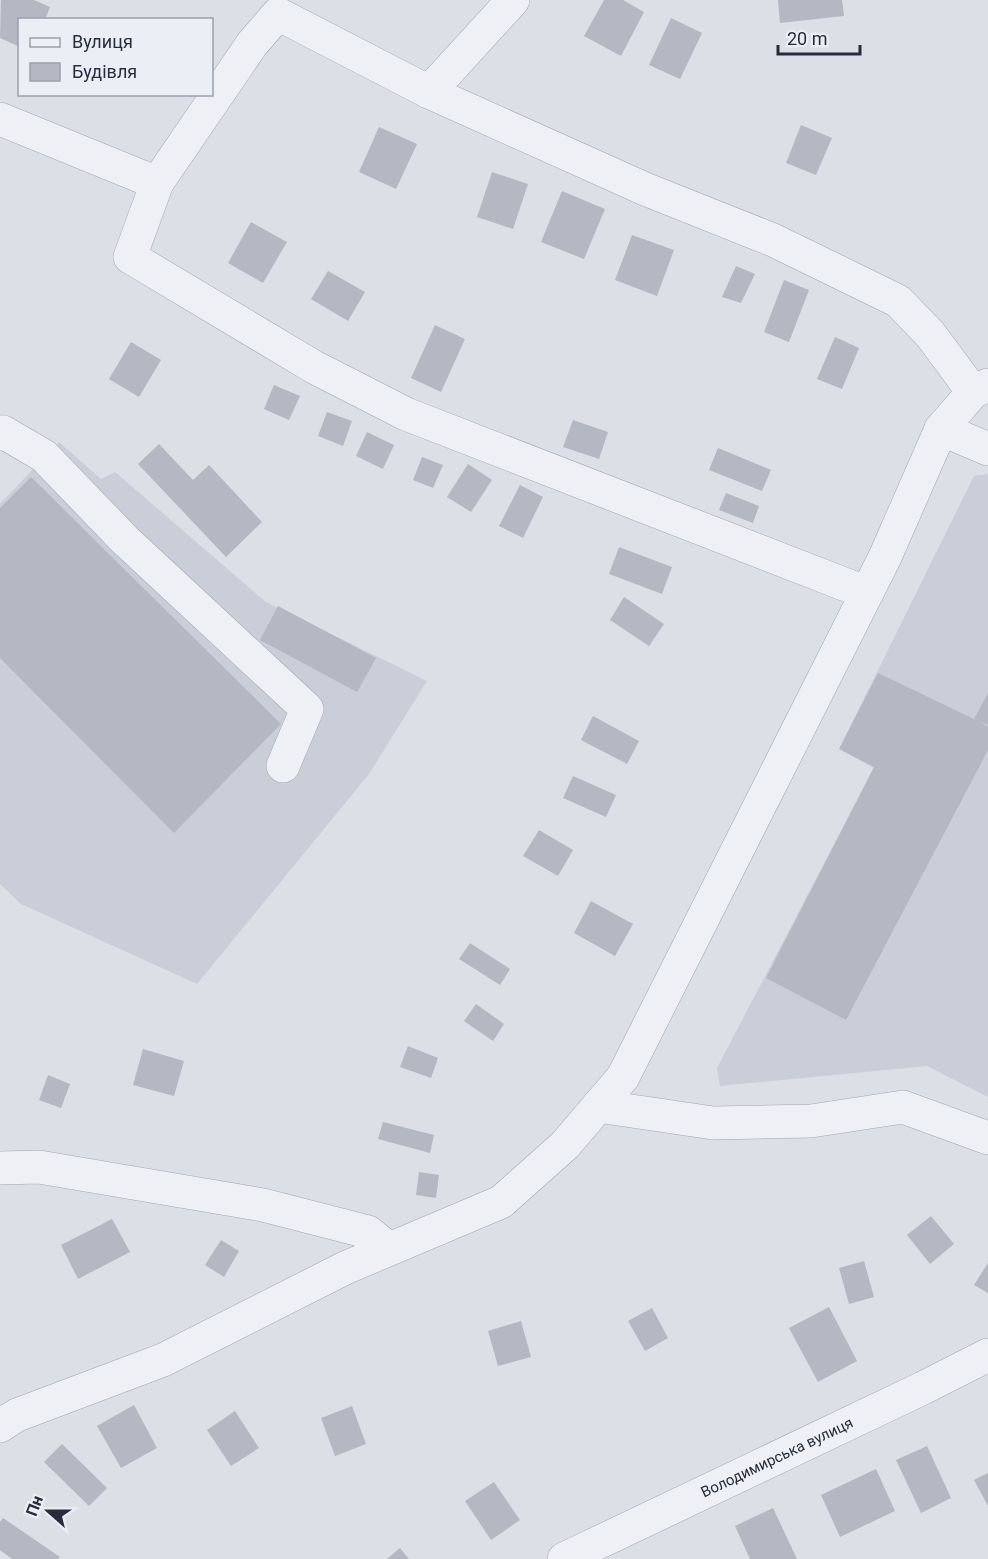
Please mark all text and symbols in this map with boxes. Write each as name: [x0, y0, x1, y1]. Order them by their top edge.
legend: [18, 18, 213, 96]
scale bar: [778, 18, 860, 56]
text: 20 m: [787, 28, 827, 49]
text: Вулиця: [72, 31, 133, 52]
text: Будівля: [72, 61, 137, 82]
street label: Володимирська вулиця: [698, 1414, 856, 1501]
north arrow: [18, 1481, 78, 1541]
text: Пн: [22, 1493, 47, 1519]

